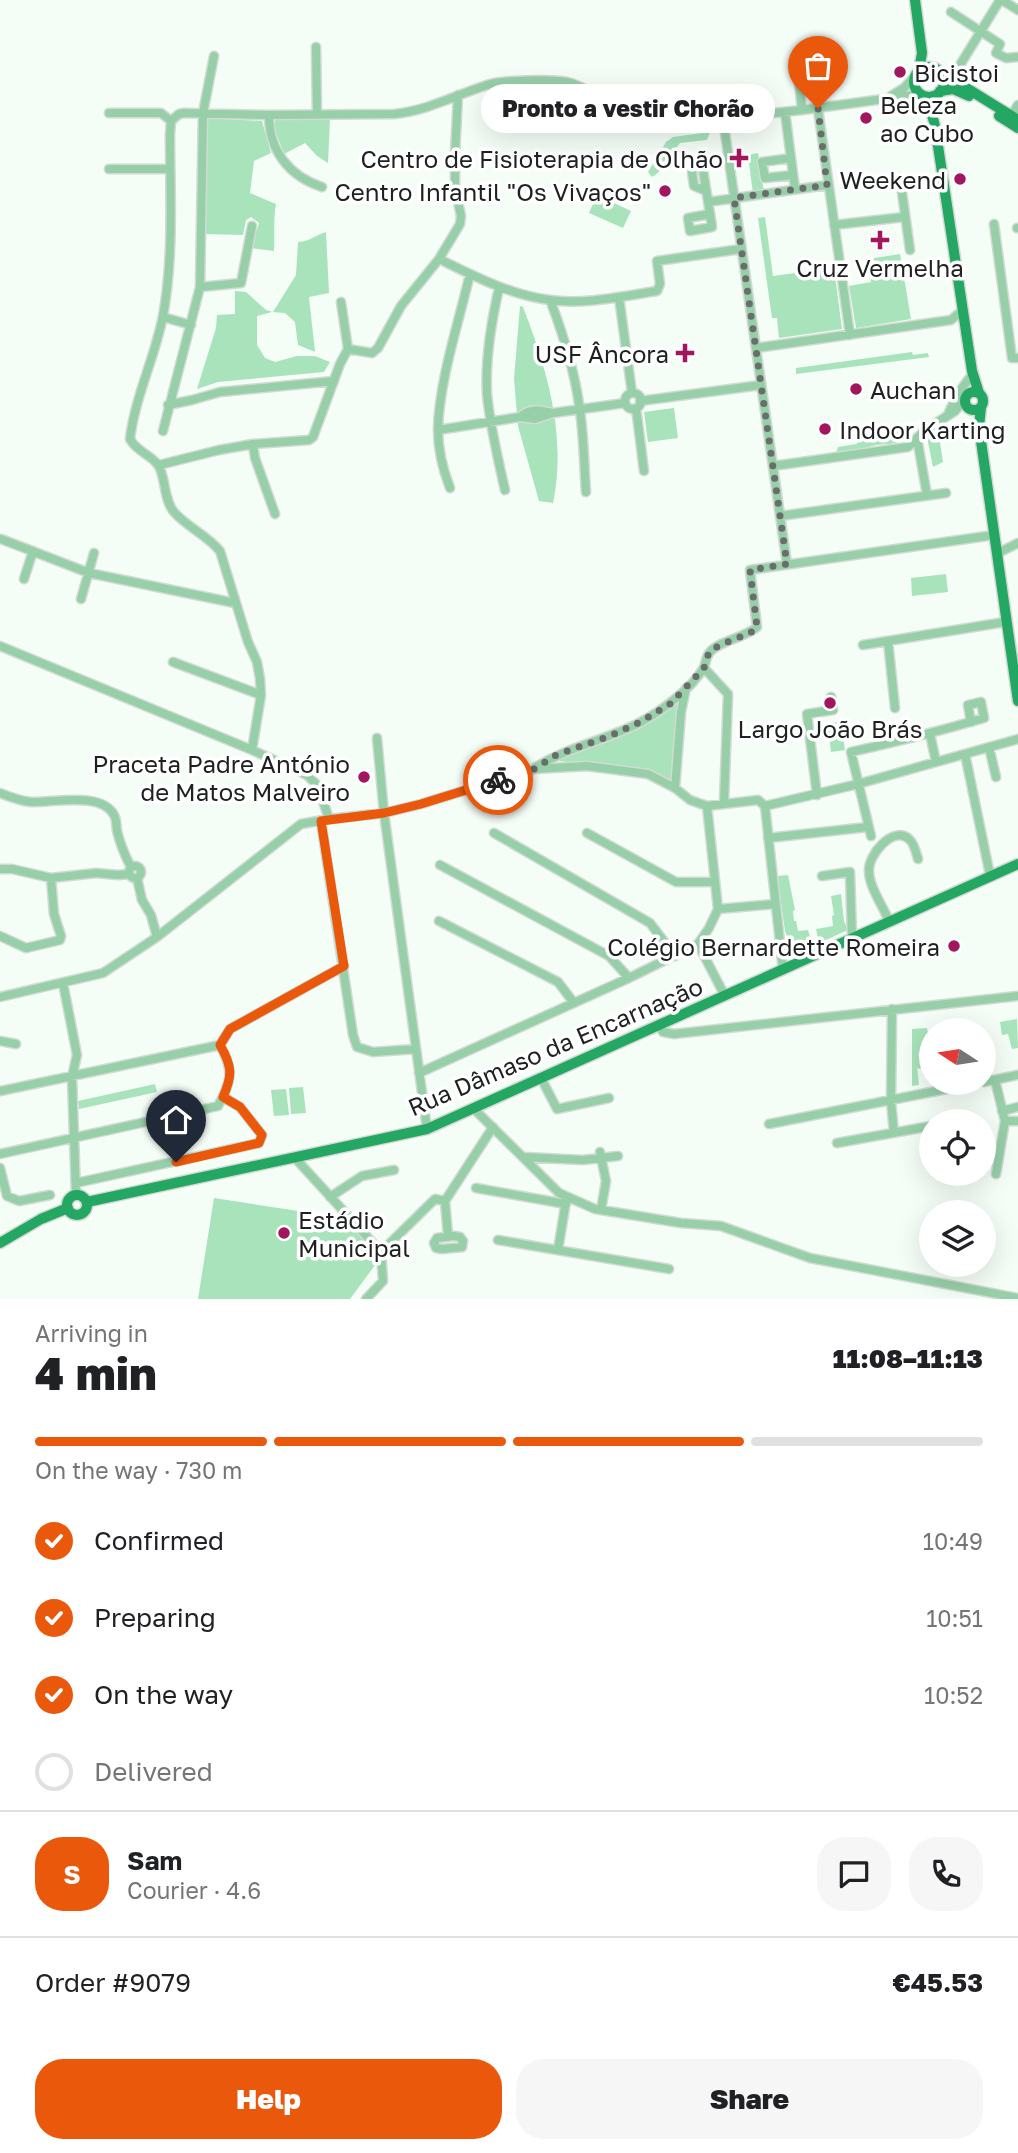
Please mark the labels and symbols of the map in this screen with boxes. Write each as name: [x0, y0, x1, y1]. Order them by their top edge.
pin: [788, 36, 848, 108]
place label: Bicistoi: [914, 58, 999, 87]
marker: Bicistoi: [892, 64, 908, 80]
callout: Pronto a vestir Chorão: [482, 84, 776, 132]
place label: Beleza ao Cubo: [880, 90, 974, 147]
marker: Beleza ao Cubo: [858, 110, 874, 126]
place label: Centro de Fisioterapia de Olhão: [360, 144, 723, 173]
marker: Centro de Fisioterapia de Olhão: [729, 148, 749, 168]
place label: Weekend: [840, 165, 946, 194]
marker: Weekend: [952, 171, 968, 187]
place label: Centro Infantil "Os Vivaços": [335, 177, 651, 206]
marker: Centro Infantil "Os Vivaços": [657, 183, 673, 199]
marker: Cruz Vermelha: [870, 230, 890, 250]
place label: Cruz Vermelha: [796, 253, 964, 282]
place label: USF Âncora: [535, 339, 669, 368]
marker: USF Âncora: [675, 343, 695, 363]
place label: Auchan: [870, 375, 956, 404]
marker: Auchan: [848, 381, 864, 397]
place label: Indoor Karting: [839, 415, 1006, 444]
marker: Indoor Karting: [817, 421, 833, 437]
marker: Largo João Brás: [822, 695, 838, 711]
place label: Largo João Brás: [738, 714, 922, 743]
courier: [463, 745, 533, 815]
place label: Praceta Padre António de Matos Malveiro: [92, 749, 350, 806]
marker: Praceta Padre António de Matos Malveiro: [356, 769, 372, 785]
place label: Colégio Bernardette Romeira: [607, 932, 940, 961]
marker: Colégio Bernardette Romeira: [946, 938, 962, 954]
street label: Rua Dâmaso da Encarnação: [403, 971, 707, 1121]
north arrow: [919, 1018, 996, 1096]
pin: [146, 1090, 206, 1162]
place label: Estádio Municipal: [298, 1205, 410, 1262]
marker: Estádio Municipal: [276, 1225, 292, 1241]

